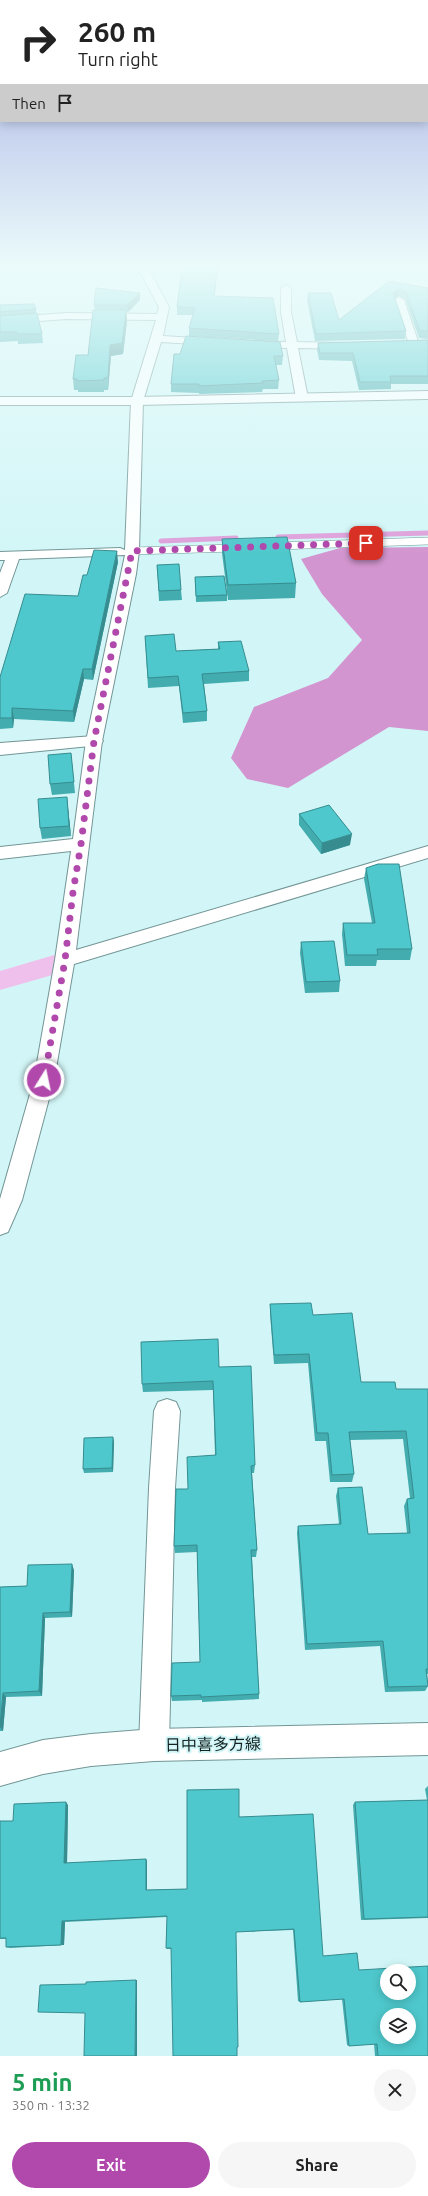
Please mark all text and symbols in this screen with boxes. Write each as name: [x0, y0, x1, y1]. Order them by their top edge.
icon: right: [12, 16, 64, 68]
text: 260 m: [78, 16, 156, 47]
text: Turn right: [78, 49, 158, 69]
icon: arrive: [54, 92, 76, 114]
text: Then: [12, 95, 46, 112]
pin: [349, 526, 383, 560]
icon: arrive: [355, 532, 377, 554]
position arrow: [23, 1059, 65, 1101]
street label: 日中喜多方線: [165, 1734, 261, 1754]
map controls: [380, 1964, 416, 2044]
button: search: [380, 1964, 416, 2000]
button: layers: [380, 2008, 416, 2044]
text: 5 min: [12, 2069, 73, 2096]
button: close: [374, 2069, 416, 2111]
text: 350 m · 13:32: [12, 2098, 90, 2112]
button: Exit: [12, 2142, 210, 2188]
button: Share: [218, 2142, 416, 2188]

